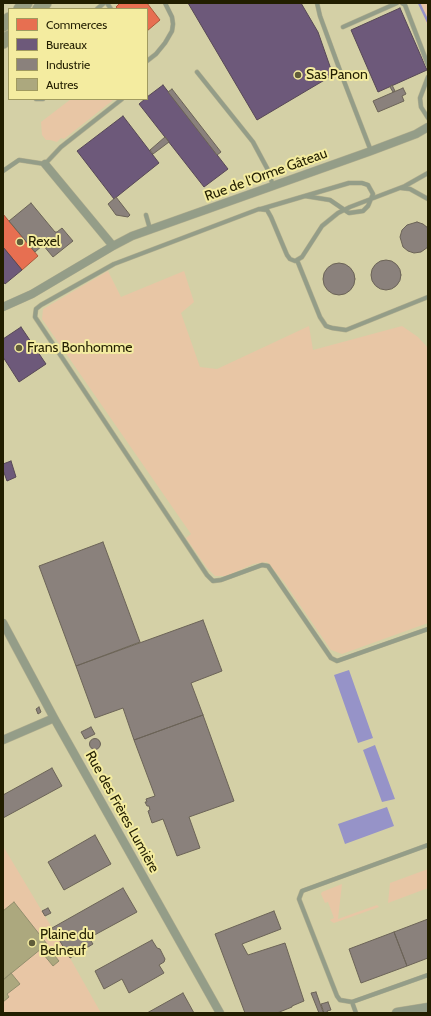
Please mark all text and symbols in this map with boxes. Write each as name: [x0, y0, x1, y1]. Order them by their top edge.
legend: [8, 8, 148, 100]
text: Commerces: [46, 17, 107, 32]
text: Bureaux: [46, 37, 87, 52]
text: Industrie: [46, 57, 90, 72]
place label: Sas Panon: [306, 67, 368, 83]
marker: Sas Panon: [293, 70, 303, 80]
text: Autres: [46, 77, 78, 92]
street label: Rue de l'Orme Gâteau: [202, 145, 330, 205]
place label: Rexel: [28, 234, 60, 250]
marker: Rexel: [15, 237, 25, 247]
place label: Frans Bonhomme: [27, 340, 132, 356]
marker: Frans Bonhomme: [14, 343, 24, 353]
street label: Rue des Frères Lumière: [82, 748, 162, 876]
place label: Plaine du Belneuf: [40, 927, 94, 960]
marker: Plaine du Belneuf: [27, 938, 37, 948]

